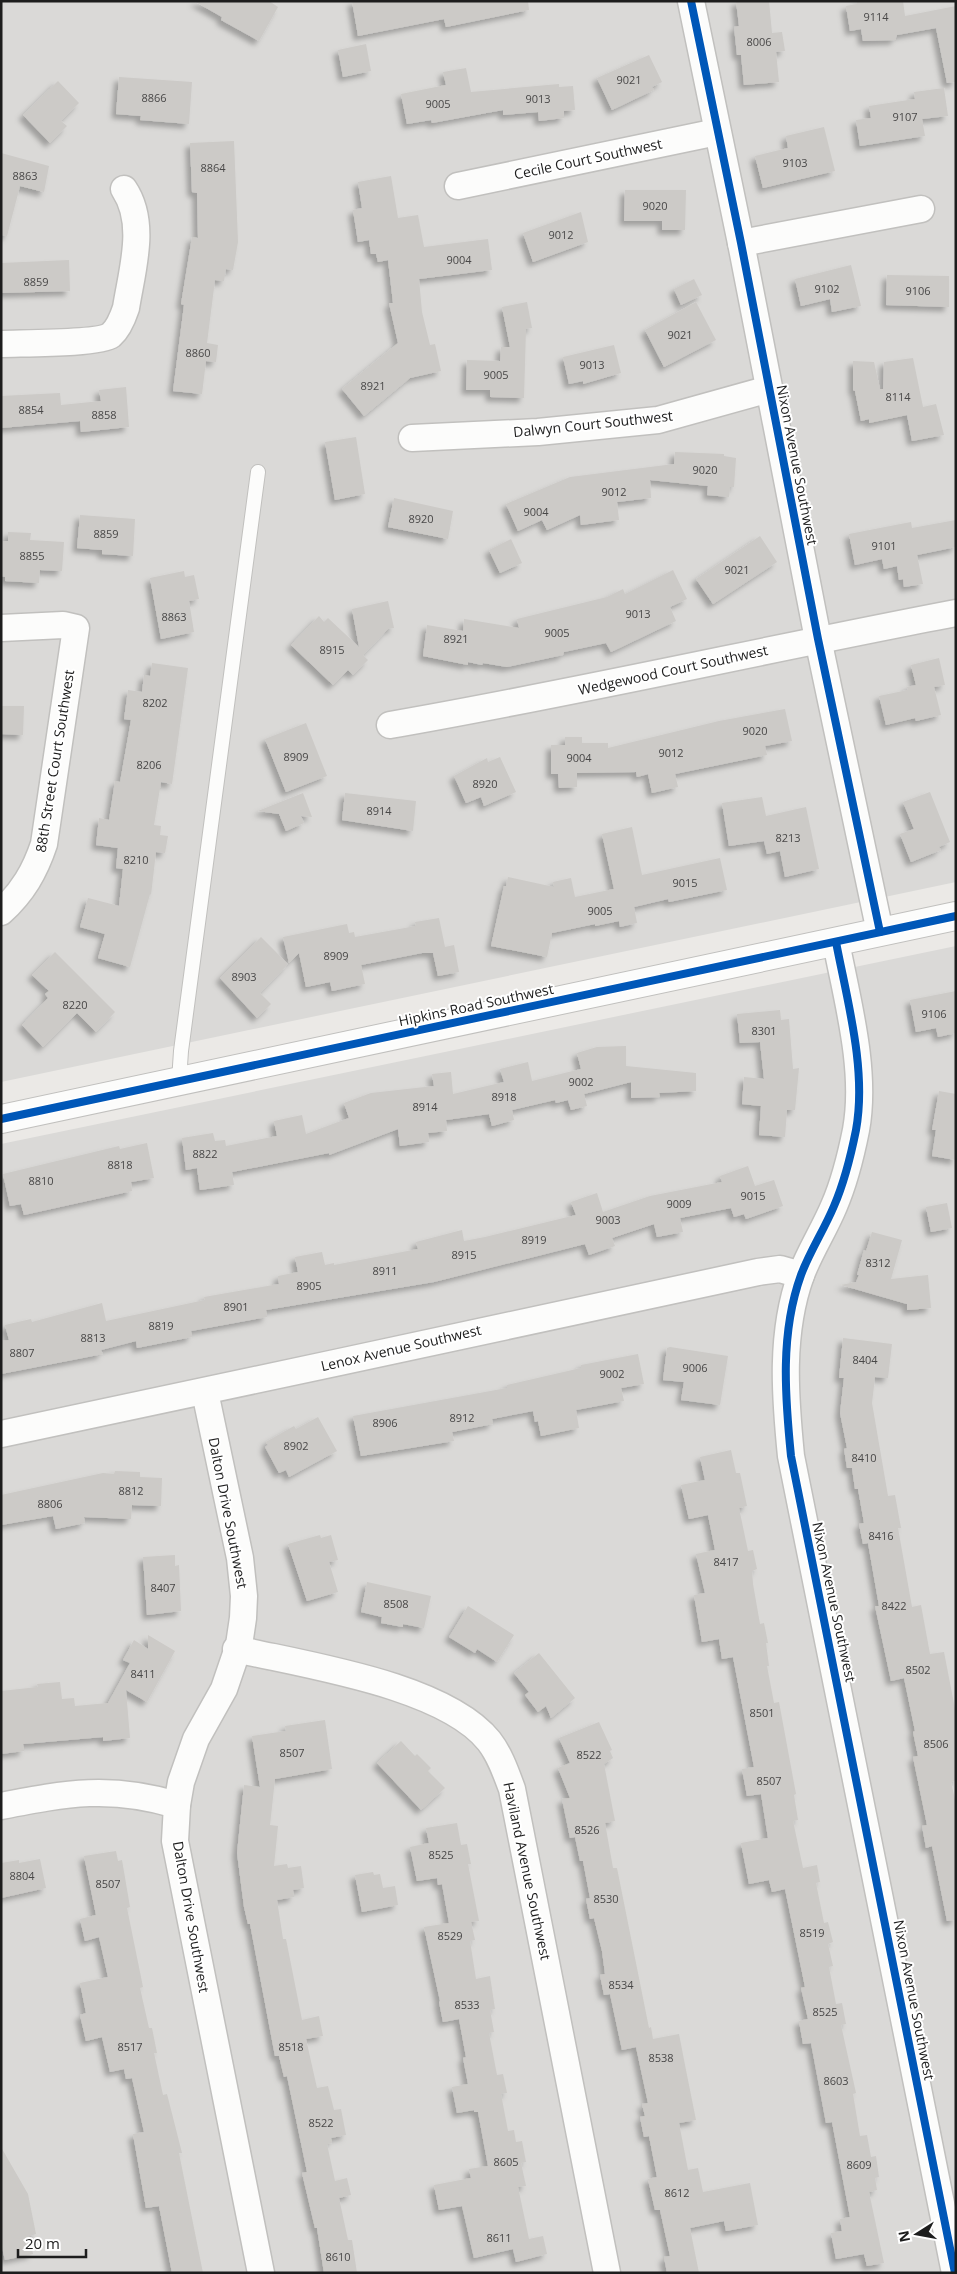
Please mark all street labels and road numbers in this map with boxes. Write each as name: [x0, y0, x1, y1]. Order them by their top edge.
street label: Cecile Court Southwest: [512, 134, 664, 183]
street label: Nixon Avenue Southwest: [773, 383, 822, 547]
street label: Dalwyn Court Southwest: [512, 406, 674, 441]
street label: Wedgewood Court Southwest: [576, 640, 770, 699]
street label: 88th Street Court Southwest: [31, 668, 78, 854]
street label: Hipkins Road Southwest: [397, 979, 555, 1030]
street label: Lenox Avenue Southwest: [319, 1320, 483, 1375]
street label: Dalton Drive Southwest: [205, 1436, 252, 1590]
street label: Nixon Avenue Southwest: [808, 1520, 861, 1684]
street label: Haviland Avenue Southwest: [499, 1780, 556, 1962]
street label: Dalton Drive Southwest: [169, 1840, 214, 1994]
street label: Nixon Avenue Southwest: [890, 1918, 939, 2082]

